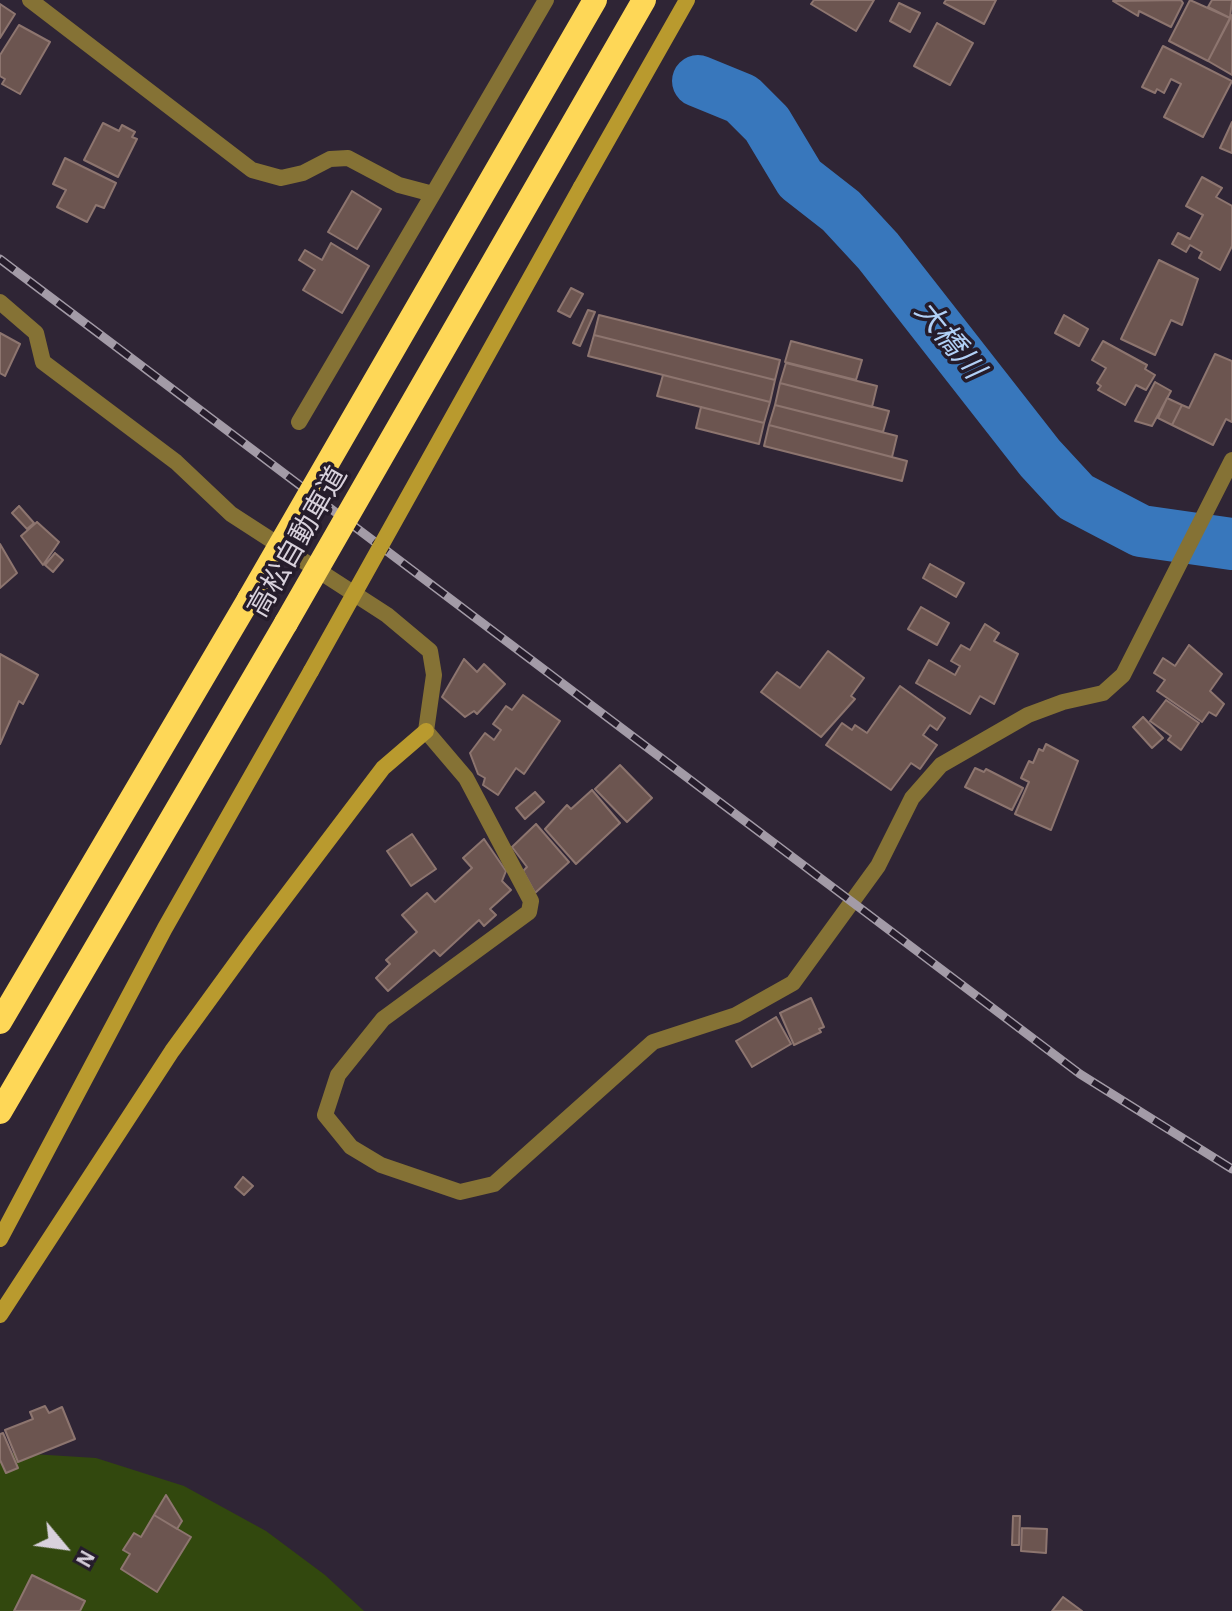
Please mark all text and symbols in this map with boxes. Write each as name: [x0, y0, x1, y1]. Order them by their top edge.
water label: 大橋川: [907, 294, 991, 386]
street label: 高松自動車道: [241, 461, 355, 623]
north arrow: [24, 1507, 104, 1587]
text: N: [72, 1547, 98, 1571]

